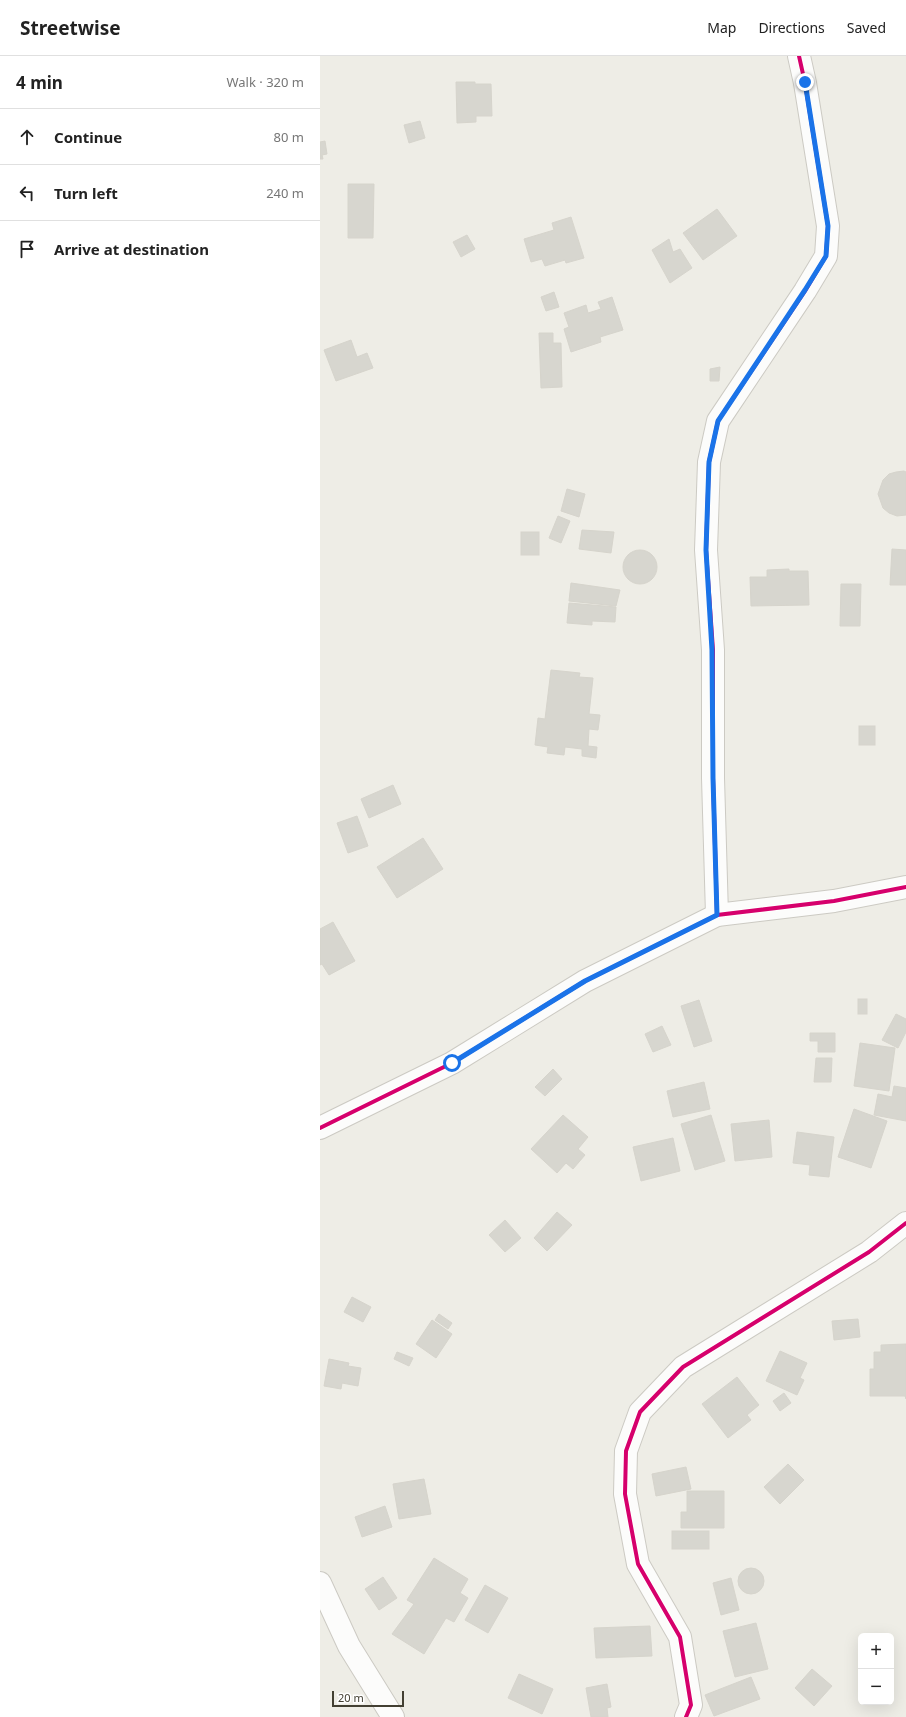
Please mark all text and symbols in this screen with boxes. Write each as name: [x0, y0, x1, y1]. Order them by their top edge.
text: Streetwise: [20, 15, 121, 41]
text: Map: [707, 18, 736, 37]
text: Directions: [758, 18, 825, 37]
text: Saved: [847, 18, 886, 37]
text: 4 min: [16, 71, 63, 94]
text: Walk · 320 m: [226, 73, 304, 91]
route end: [796, 73, 814, 91]
icon: ahead: [16, 126, 38, 148]
text: Continue: [54, 127, 122, 147]
text: 80 m: [274, 128, 304, 146]
icon: left: [16, 182, 38, 204]
text: Turn left: [54, 183, 118, 203]
text: 240 m: [266, 184, 304, 202]
icon: arrive: [16, 238, 38, 260]
text: Arrive at destination: [54, 239, 209, 259]
route start: [443, 1054, 461, 1072]
map controls: [858, 1633, 894, 1705]
button: +: [858, 1633, 894, 1669]
button: −: [858, 1669, 894, 1705]
scale bar: [332, 1689, 404, 1708]
text: 20 m: [338, 1690, 364, 1705]

